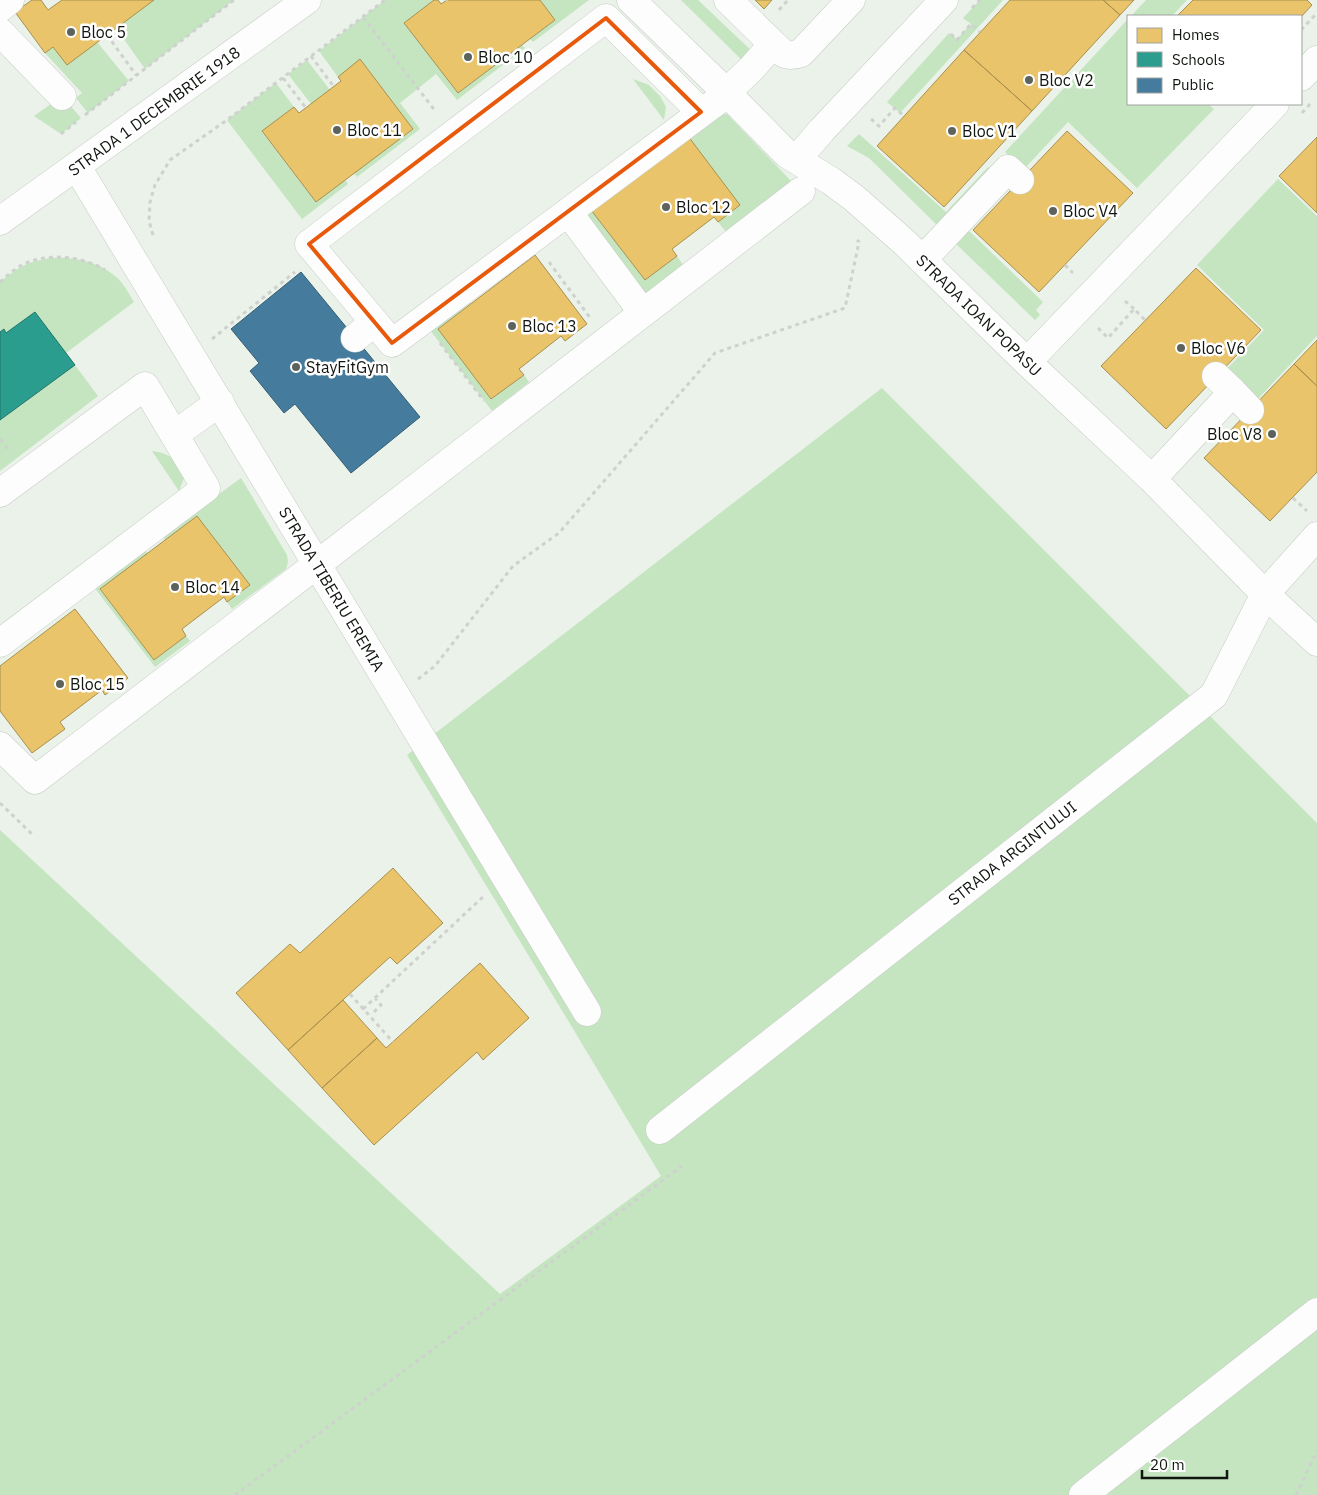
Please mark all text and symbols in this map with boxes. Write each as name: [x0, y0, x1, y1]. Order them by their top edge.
legend: [1127, 15, 1302, 105]
place label: Bloc 5: [81, 22, 126, 42]
text: Homes: [1172, 25, 1220, 44]
marker: Bloc 5: [65, 26, 77, 38]
street label: STRADA 1 DECEMBRIE 1918: [64, 42, 244, 180]
place label: Bloc 10: [478, 47, 533, 67]
text: Schools: [1172, 50, 1225, 69]
marker: Bloc 10: [462, 51, 474, 63]
place label: Bloc V2: [1039, 70, 1094, 90]
marker: Bloc V2: [1023, 74, 1035, 86]
text: Public: [1172, 75, 1214, 94]
place label: Bloc 11: [347, 120, 402, 140]
place label: Bloc V1: [962, 121, 1017, 141]
marker: Bloc 11: [331, 124, 343, 136]
marker: Bloc V1: [946, 125, 958, 137]
place label: Bloc 12: [676, 197, 731, 217]
marker: Bloc 12: [660, 201, 672, 213]
place label: Bloc V4: [1063, 201, 1118, 221]
marker: Bloc V4: [1047, 205, 1059, 217]
street label: STRADA IOAN POPASU: [912, 250, 1046, 380]
place label: Bloc 13: [522, 316, 577, 336]
marker: Bloc 13: [506, 320, 518, 332]
place label: Bloc V6: [1191, 338, 1246, 358]
marker: Bloc V6: [1175, 342, 1187, 354]
place label: StayFitGym: [306, 357, 389, 377]
marker: StayFitGym: [290, 361, 302, 373]
place label: Bloc V8: [1207, 424, 1262, 444]
marker: Bloc V8: [1266, 428, 1278, 440]
street label: STRADA TIBERIU EREMIA: [275, 503, 389, 675]
place label: Bloc 14: [185, 577, 240, 597]
marker: Bloc 14: [169, 581, 181, 593]
place label: Bloc 15: [70, 674, 125, 694]
marker: Bloc 15: [54, 678, 66, 690]
street label: STRADA ARGINTULUI: [944, 797, 1080, 909]
scale bar: [1142, 1448, 1227, 1480]
text: 20 m: [1150, 1455, 1185, 1474]

